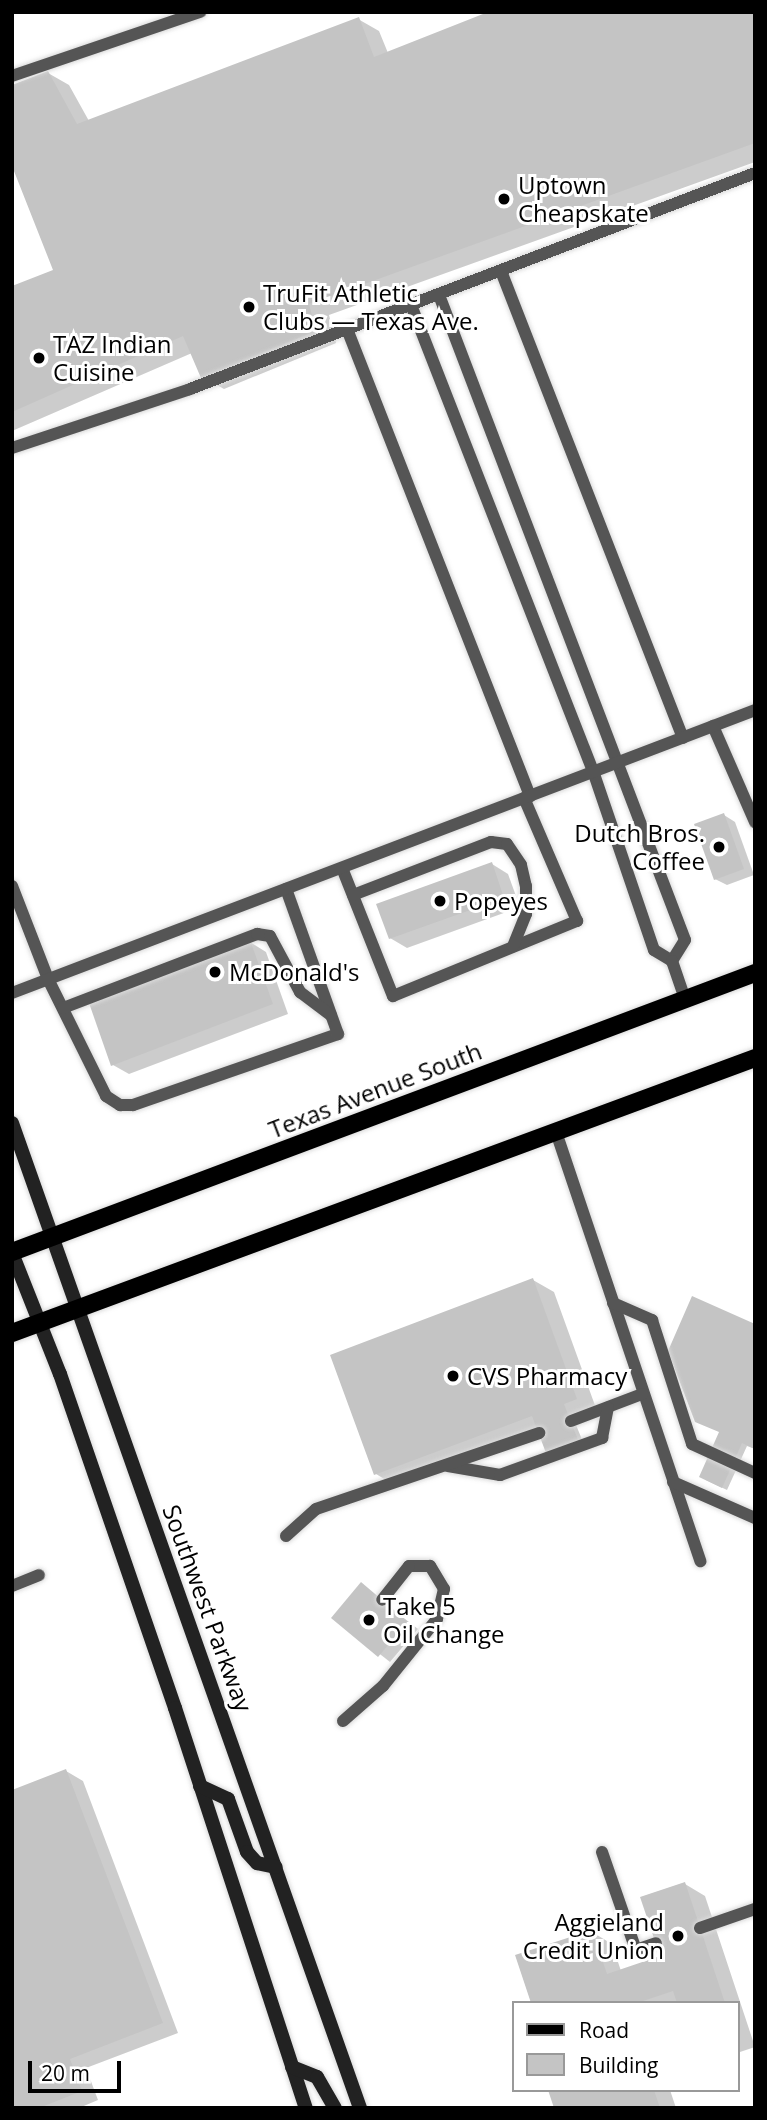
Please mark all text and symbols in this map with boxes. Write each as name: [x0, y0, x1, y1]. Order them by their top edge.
place label: Uptown Cheapskate: [518, 171, 649, 227]
marker: Uptown Cheapskate: [496, 191, 512, 207]
place label: TruFit Athletic Clubs — Texas Ave.: [263, 279, 479, 335]
marker: TruFit Athletic Clubs — Texas Ave.: [241, 299, 257, 315]
place label: TAZ Indian Cuisine: [53, 330, 172, 386]
marker: TAZ Indian Cuisine: [31, 350, 47, 366]
place label: Dutch Bros. Coffee: [574, 819, 705, 875]
marker: Dutch Bros. Coffee: [711, 839, 727, 855]
place label: Popeyes: [454, 887, 548, 915]
marker: Popeyes: [432, 893, 448, 909]
place label: McDonald's: [229, 958, 359, 986]
marker: McDonald's: [207, 964, 223, 980]
street label: Texas Avenue South: [265, 1036, 485, 1144]
place label: CVS Pharmacy: [467, 1362, 627, 1390]
marker: CVS Pharmacy: [445, 1368, 461, 1384]
street label: Southwest Parkway: [157, 1501, 259, 1715]
place label: Take 5 Oil Change: [383, 1592, 504, 1648]
marker: Take 5 Oil Change: [361, 1612, 377, 1628]
place label: Aggieland Credit Union: [523, 1908, 664, 1964]
marker: Aggieland Credit Union: [670, 1928, 686, 1944]
legend: [512, 2001, 739, 2092]
text: Road: [579, 2016, 629, 2044]
scale bar: [32, 2046, 124, 2090]
text: Building: [579, 2051, 658, 2079]
text: 20 m: [41, 2059, 90, 2087]

